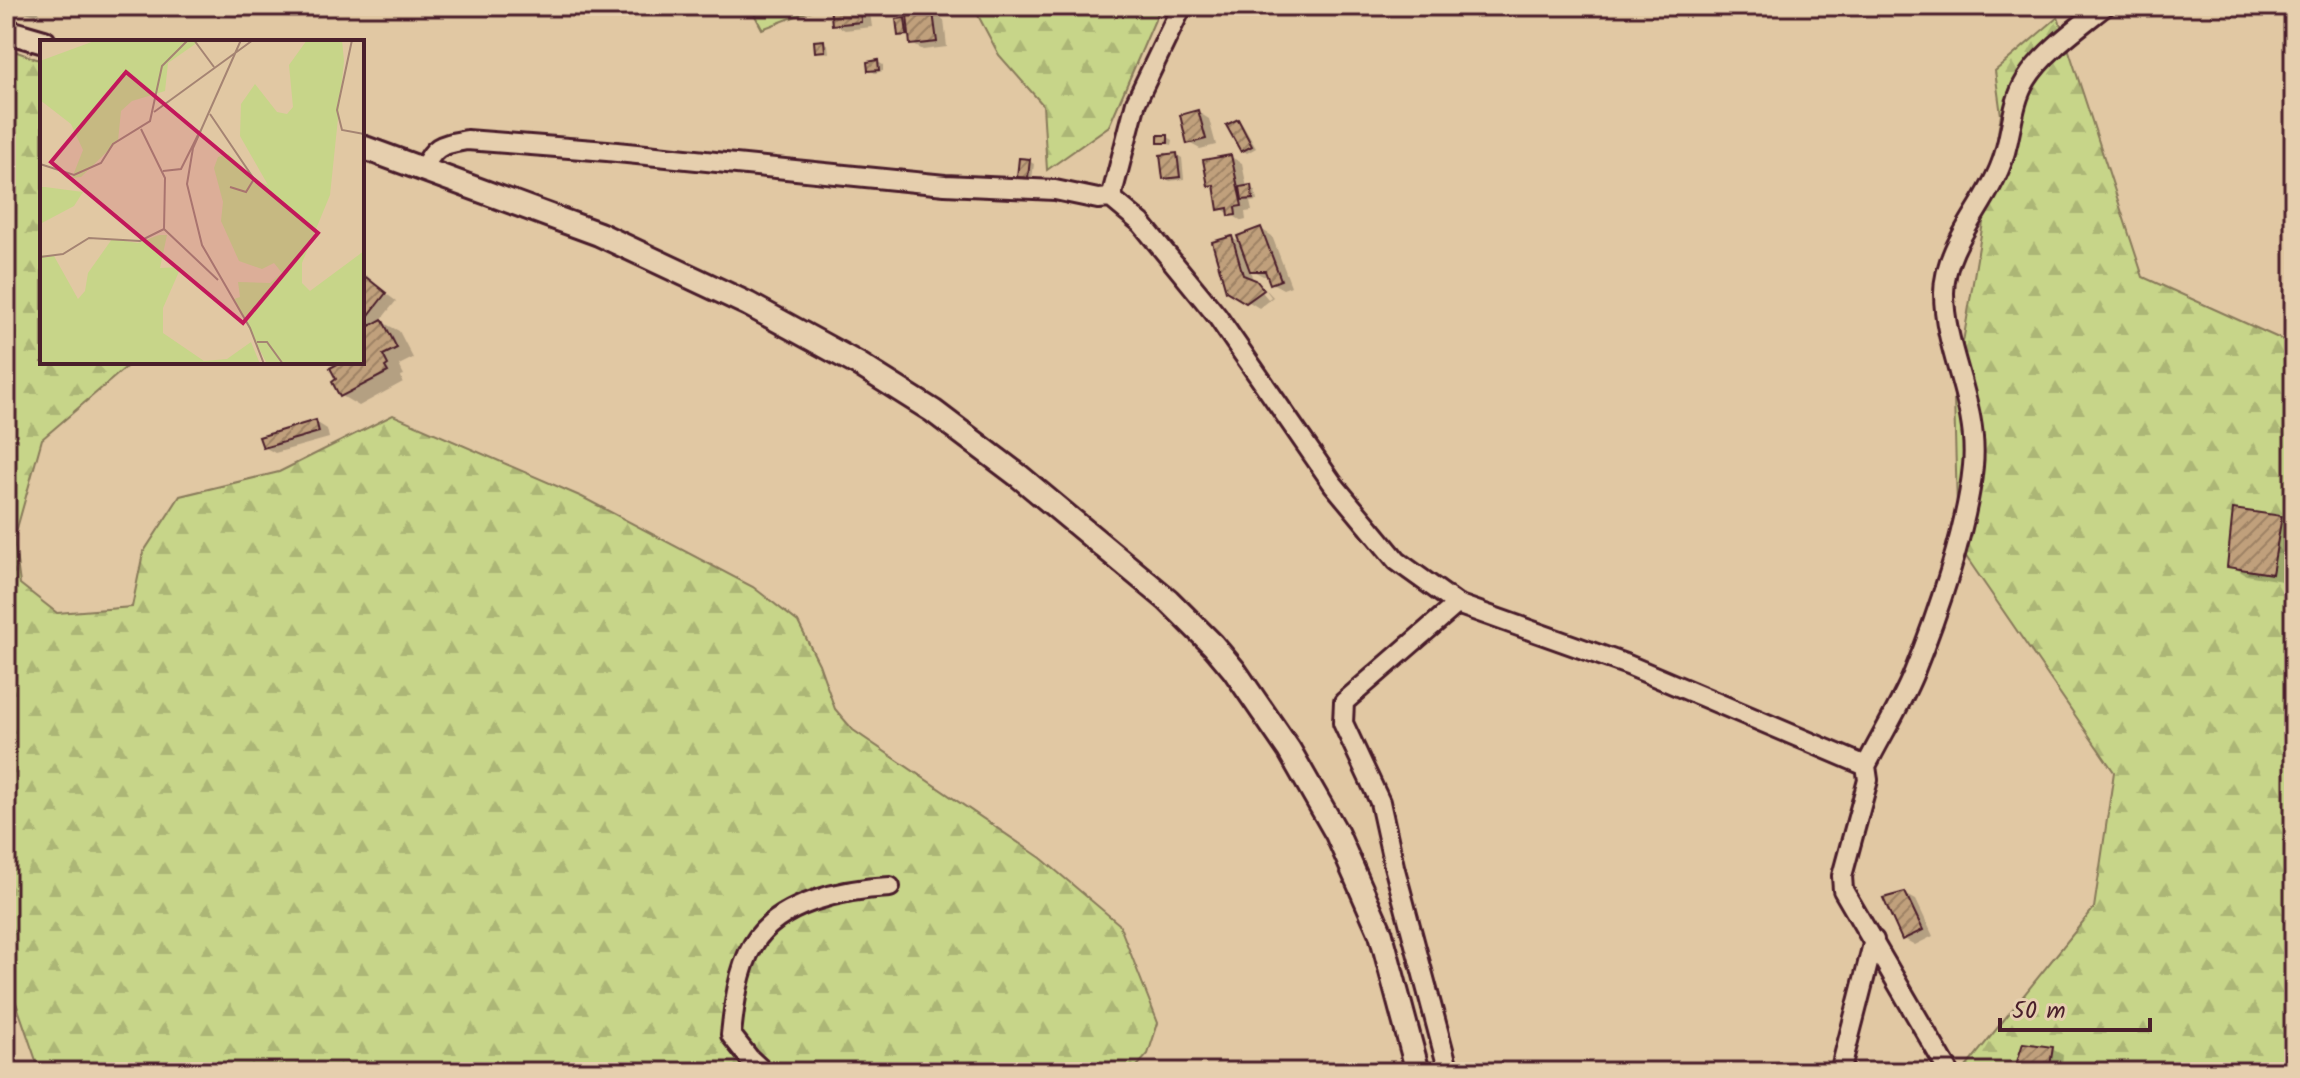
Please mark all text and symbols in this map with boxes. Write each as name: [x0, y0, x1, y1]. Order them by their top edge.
inset map: [40, 40, 364, 364]
scale bar: [2000, 982, 2150, 1032]
text: 50 m: [2012, 992, 2066, 1031]

